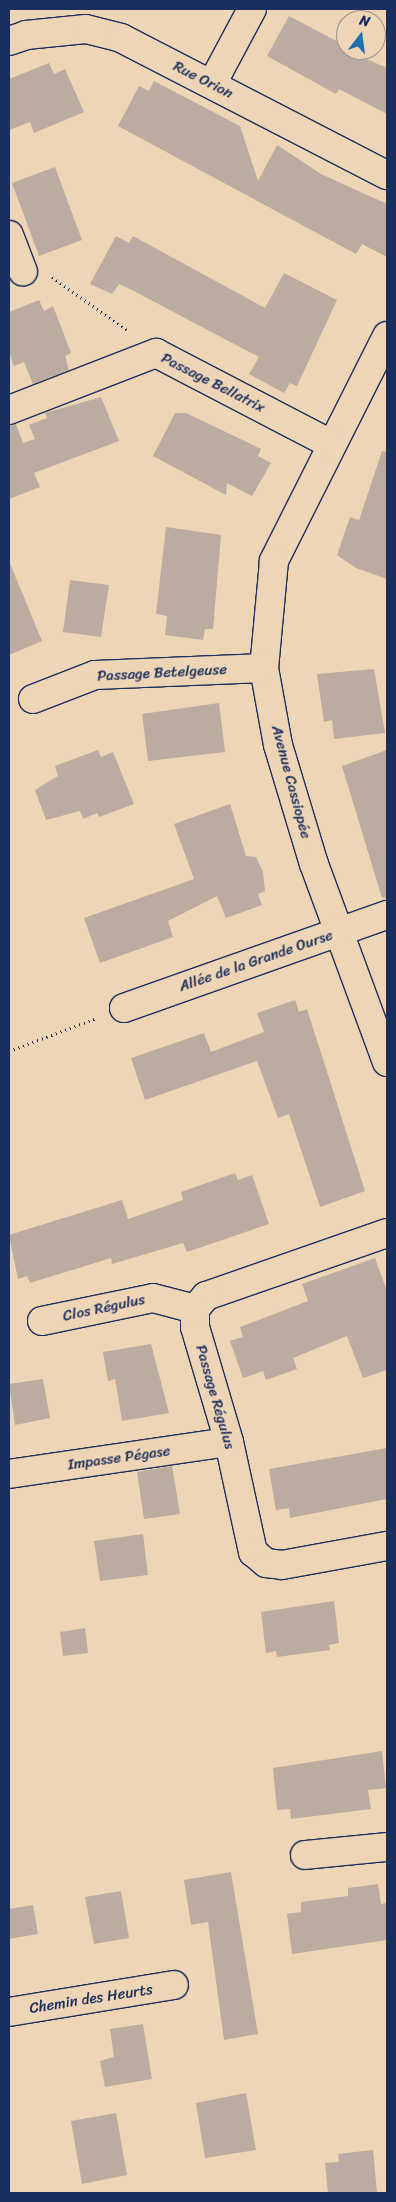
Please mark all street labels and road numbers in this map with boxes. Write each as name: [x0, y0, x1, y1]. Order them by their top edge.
street label: Rue Orion: [170, 57, 236, 103]
street label: Passage Bellatrix: [158, 349, 268, 417]
street label: Passage Betelgeuse: [97, 661, 227, 685]
street label: Avenue Cassiopée: [267, 723, 315, 841]
street label: Allée de la Grande Ourse: [176, 926, 336, 996]
street label: Clos Régulus: [62, 1291, 146, 1325]
street label: Passage Régulus: [192, 1343, 238, 1451]
street label: Impasse Pégase: [66, 1442, 172, 1474]
street label: Chemin des Heurts: [28, 1980, 154, 2018]

